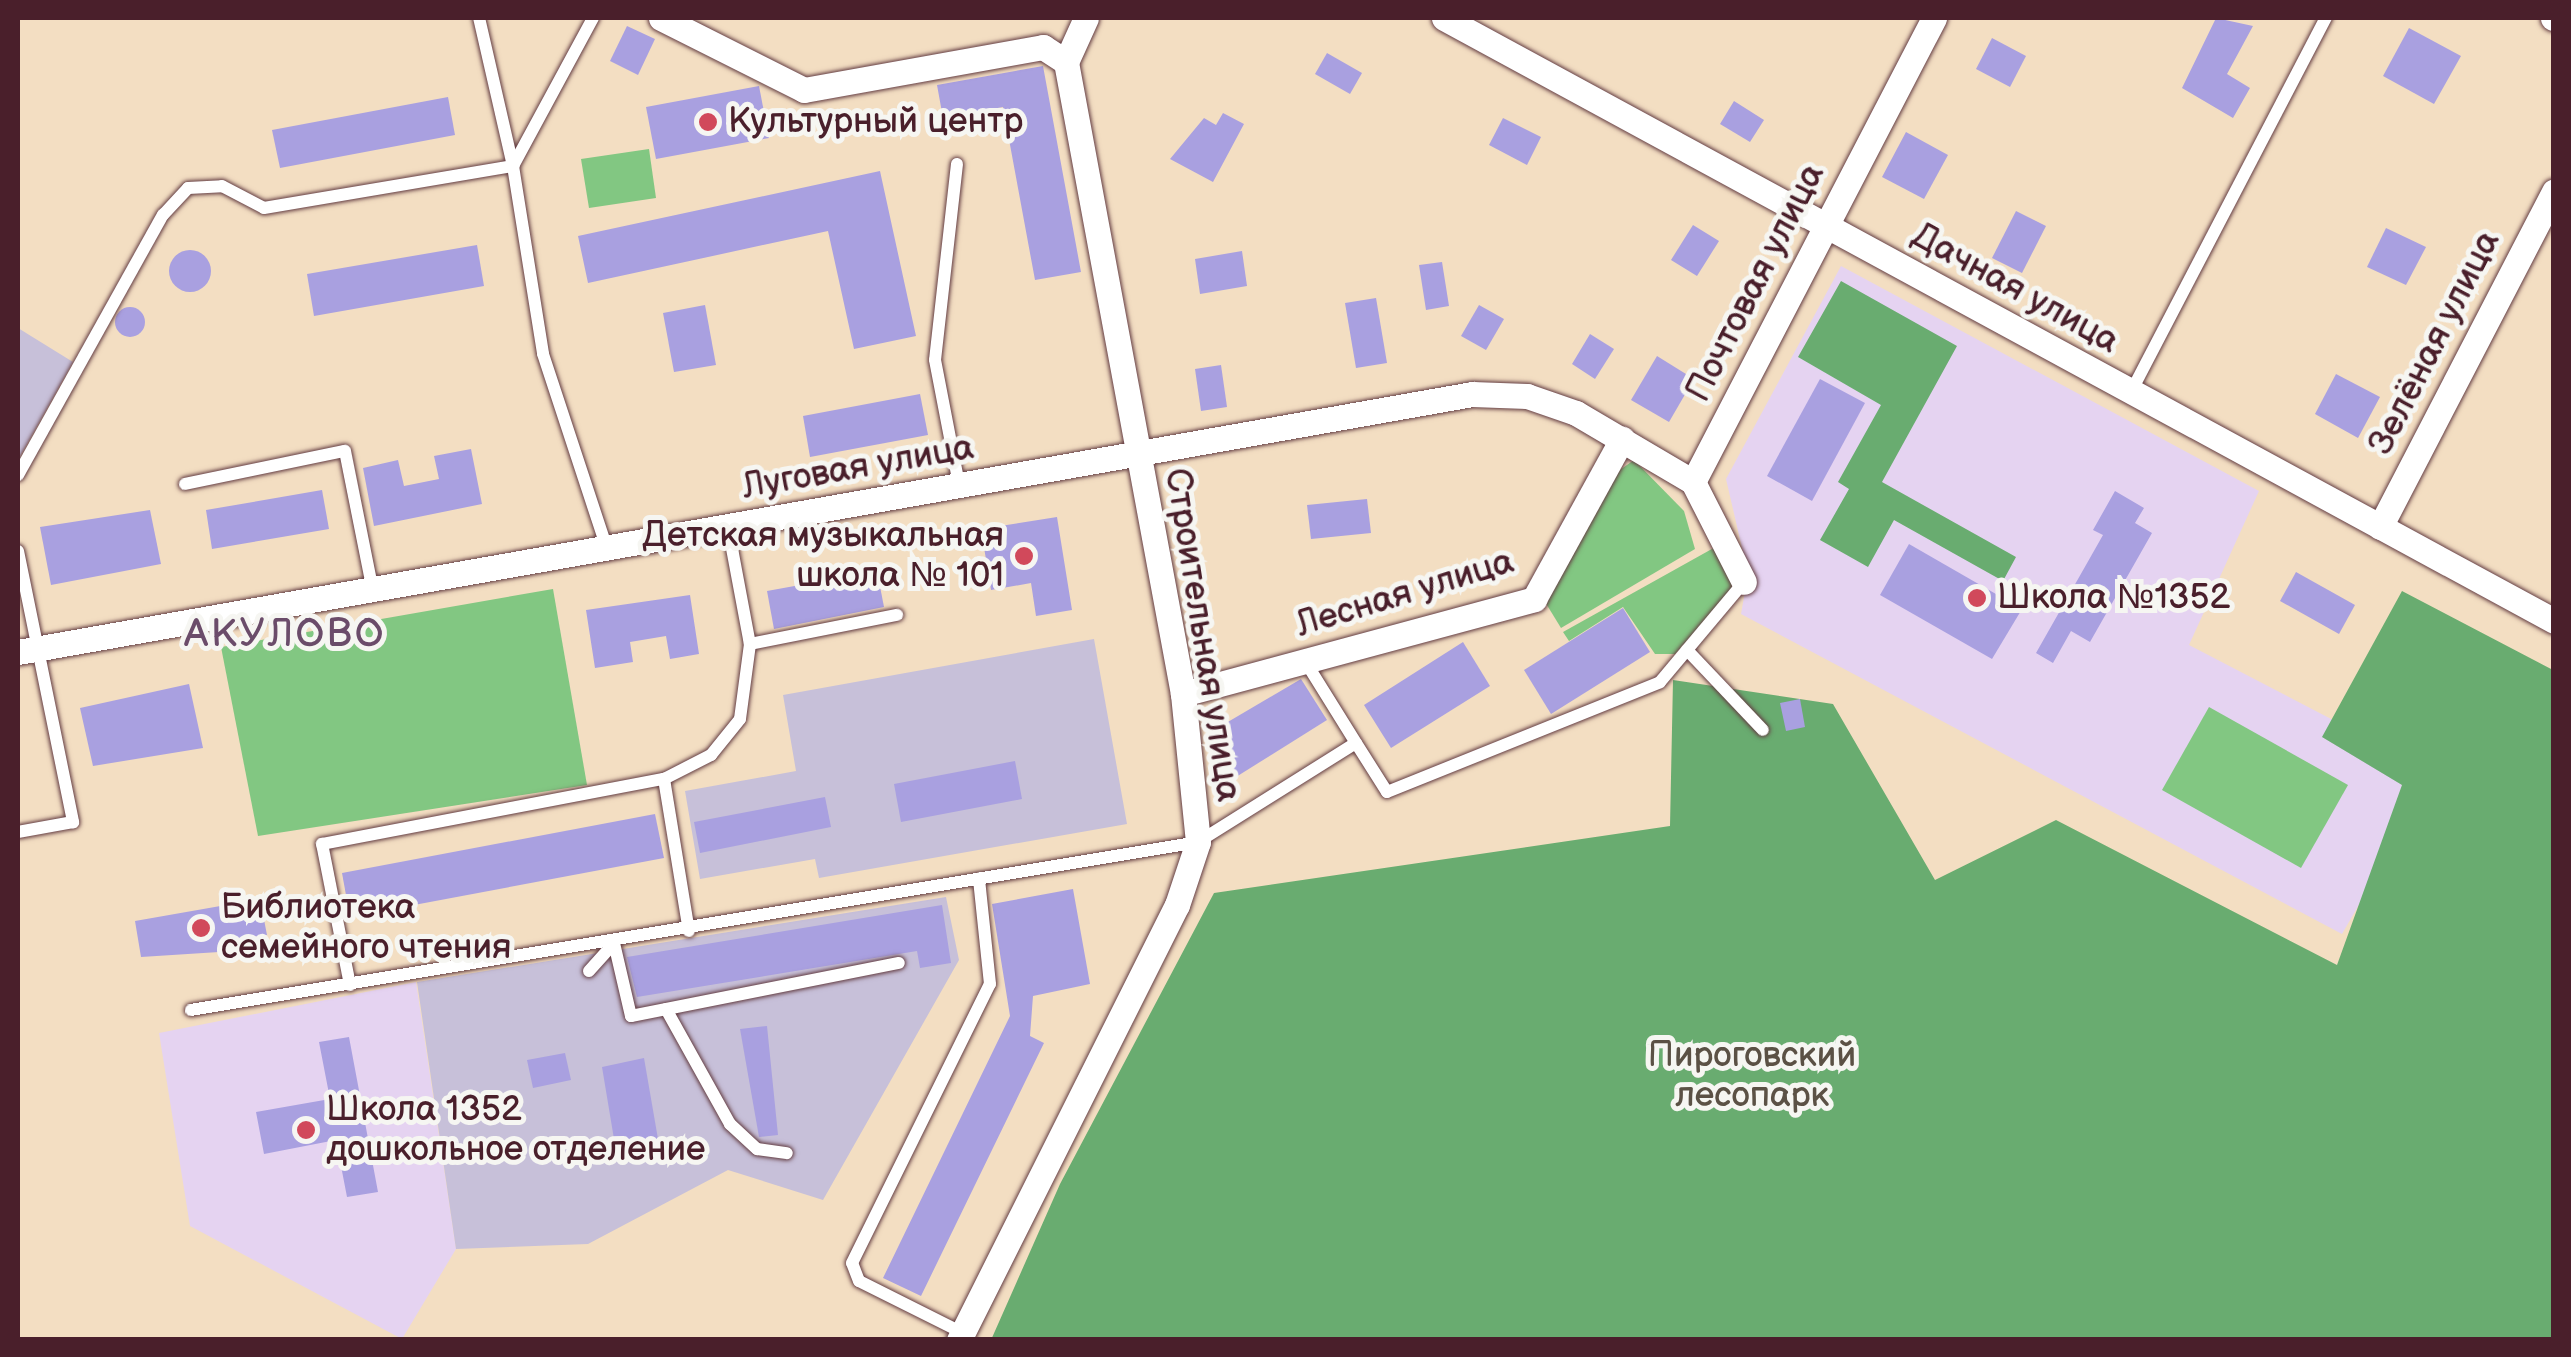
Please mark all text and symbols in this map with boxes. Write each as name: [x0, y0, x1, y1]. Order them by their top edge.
place label: Культурный центр: [728, 101, 1023, 143]
marker: Культурный центр: [697, 111, 719, 133]
street label: Почтовая улица: [1678, 157, 1834, 409]
street label: Дачная улица: [1904, 215, 2126, 363]
street label: Зелёная улица: [2361, 224, 2509, 462]
street label: Луговая улица: [739, 427, 977, 509]
street label: Строительная улица: [1155, 465, 1249, 805]
place label: Детская музыкальная школа № 101: [642, 515, 1004, 597]
street label: Лесная улица: [1291, 541, 1519, 647]
marker: Детская музыкальная школа № 101: [1013, 545, 1035, 567]
place label: Школа №1352: [1997, 577, 2230, 619]
marker: Школа №1352: [1966, 587, 1988, 609]
district label: АКУЛОВО: [184, 610, 386, 658]
place label: Библиотека семейного чтения: [221, 887, 511, 969]
marker: Библиотека семейного чтения: [190, 917, 212, 939]
park label: Пироговский лесопарк: [1648, 1035, 1856, 1117]
place label: Школа 1352 дошкольное отделение: [326, 1089, 706, 1171]
marker: Школа 1352 дошкольное отделение: [295, 1119, 317, 1141]

